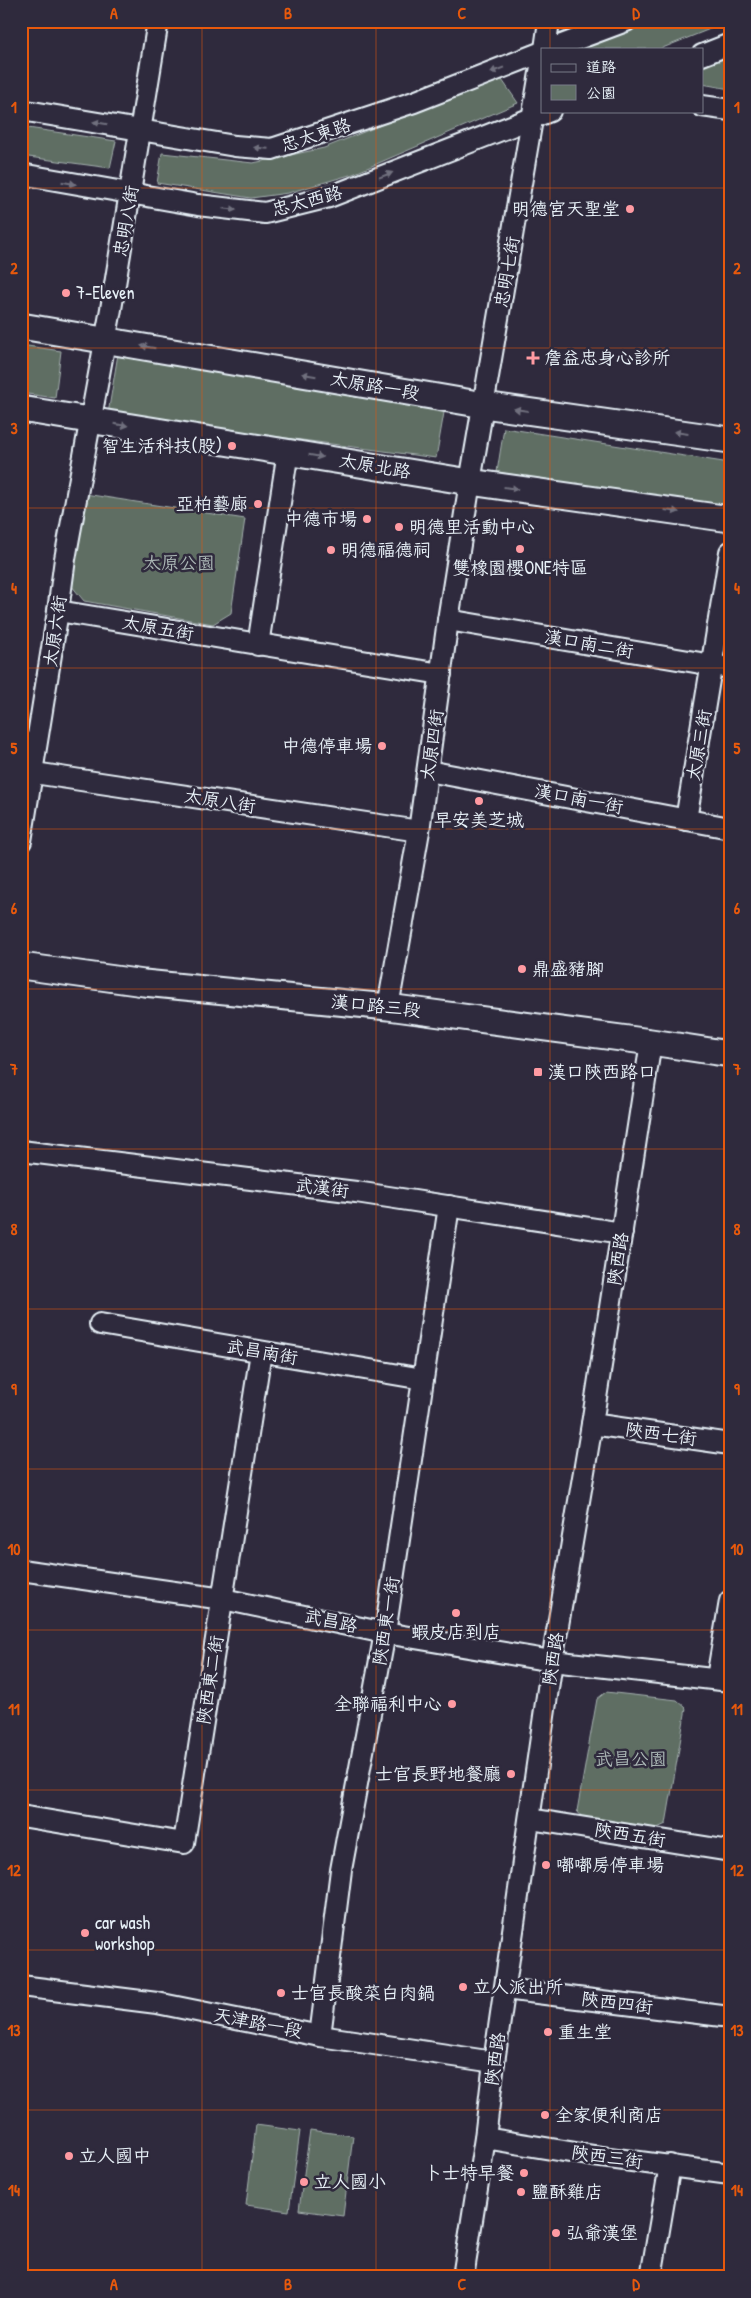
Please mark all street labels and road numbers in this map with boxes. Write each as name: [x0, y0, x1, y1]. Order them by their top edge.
street label: 忠太東路: [278, 112, 354, 158]
street label: 忠太西路: [269, 179, 345, 222]
street label: 忠明八街: [107, 183, 144, 259]
street label: 忠明七街: [488, 234, 525, 310]
street label: 太原路一段: [329, 365, 422, 406]
street label: 太原北路: [337, 447, 413, 484]
street label: 太原六街: [37, 594, 72, 668]
street label: 太原五街: [120, 609, 196, 646]
street label: 漢口南二街: [543, 623, 636, 664]
street label: 太原三街: [680, 707, 717, 783]
street label: 太原四街: [414, 708, 449, 782]
street label: 漢口南一街: [533, 778, 626, 819]
street label: 太原八街: [183, 783, 258, 818]
street label: 漢口路三段: [330, 988, 422, 1023]
street label: 武漢街: [294, 1172, 350, 1203]
street label: 陝西路: [601, 1230, 634, 1288]
street label: 武昌南街: [224, 1333, 300, 1370]
street label: 陜西七街: [624, 1416, 698, 1451]
street label: 陜西東一街: [366, 1575, 405, 1667]
street label: 武昌路: [302, 1603, 360, 1638]
street label: 陝西路: [536, 1630, 569, 1688]
street label: 陜西東二街: [190, 1634, 229, 1726]
street label: 陝西五街: [593, 1817, 668, 1852]
street label: 陝西四街: [580, 1986, 654, 2019]
street label: 天津路一段: [212, 2002, 305, 2043]
street label: 陝西路: [478, 2030, 511, 2087]
street label: 陝西三街: [570, 2139, 644, 2174]

